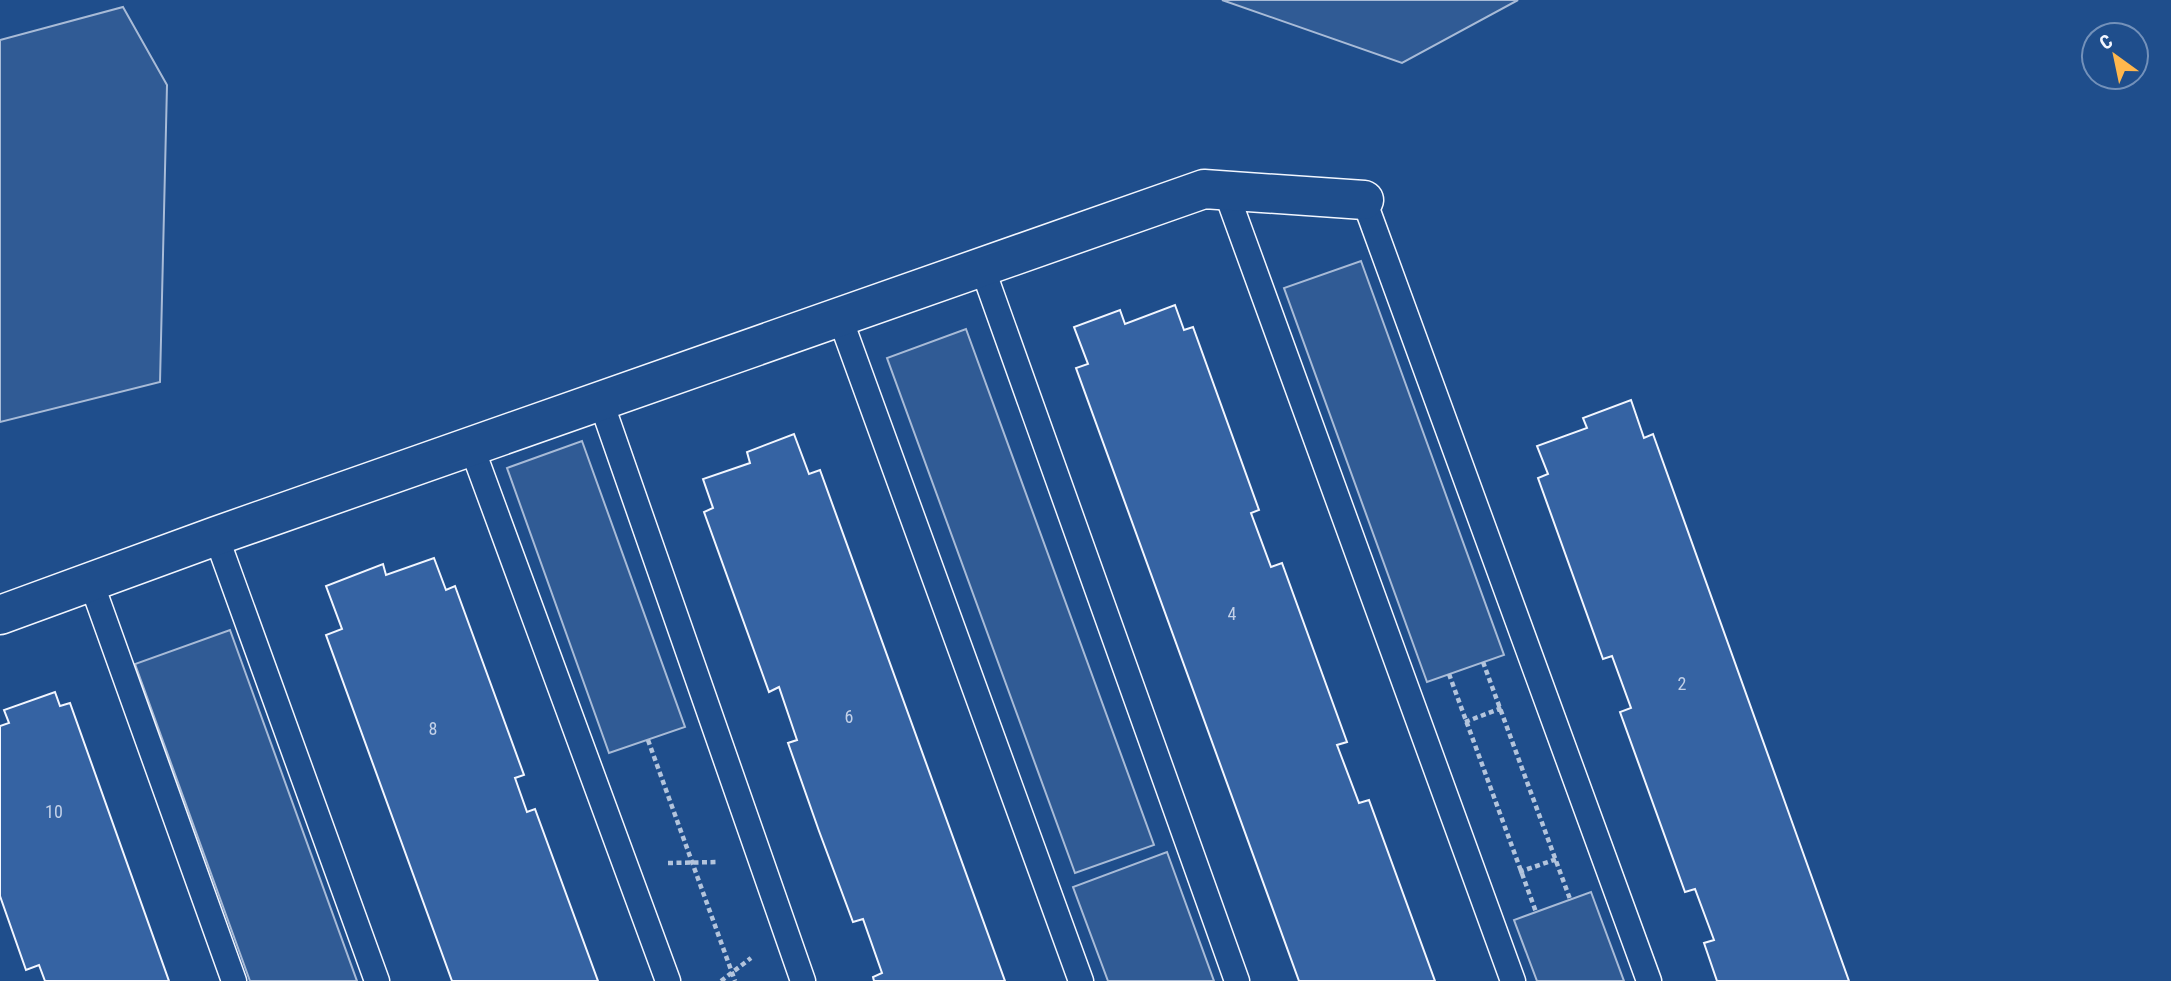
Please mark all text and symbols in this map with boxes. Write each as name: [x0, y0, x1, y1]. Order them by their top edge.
north arrow: [2080, 21, 2150, 91]
text: С: [2095, 29, 2117, 55]
house number: 4: [1228, 603, 1237, 624]
house number: 2: [1678, 673, 1687, 694]
house number: 6: [845, 706, 853, 727]
house number: 8: [429, 718, 437, 739]
house number: 10: [45, 801, 63, 822]

